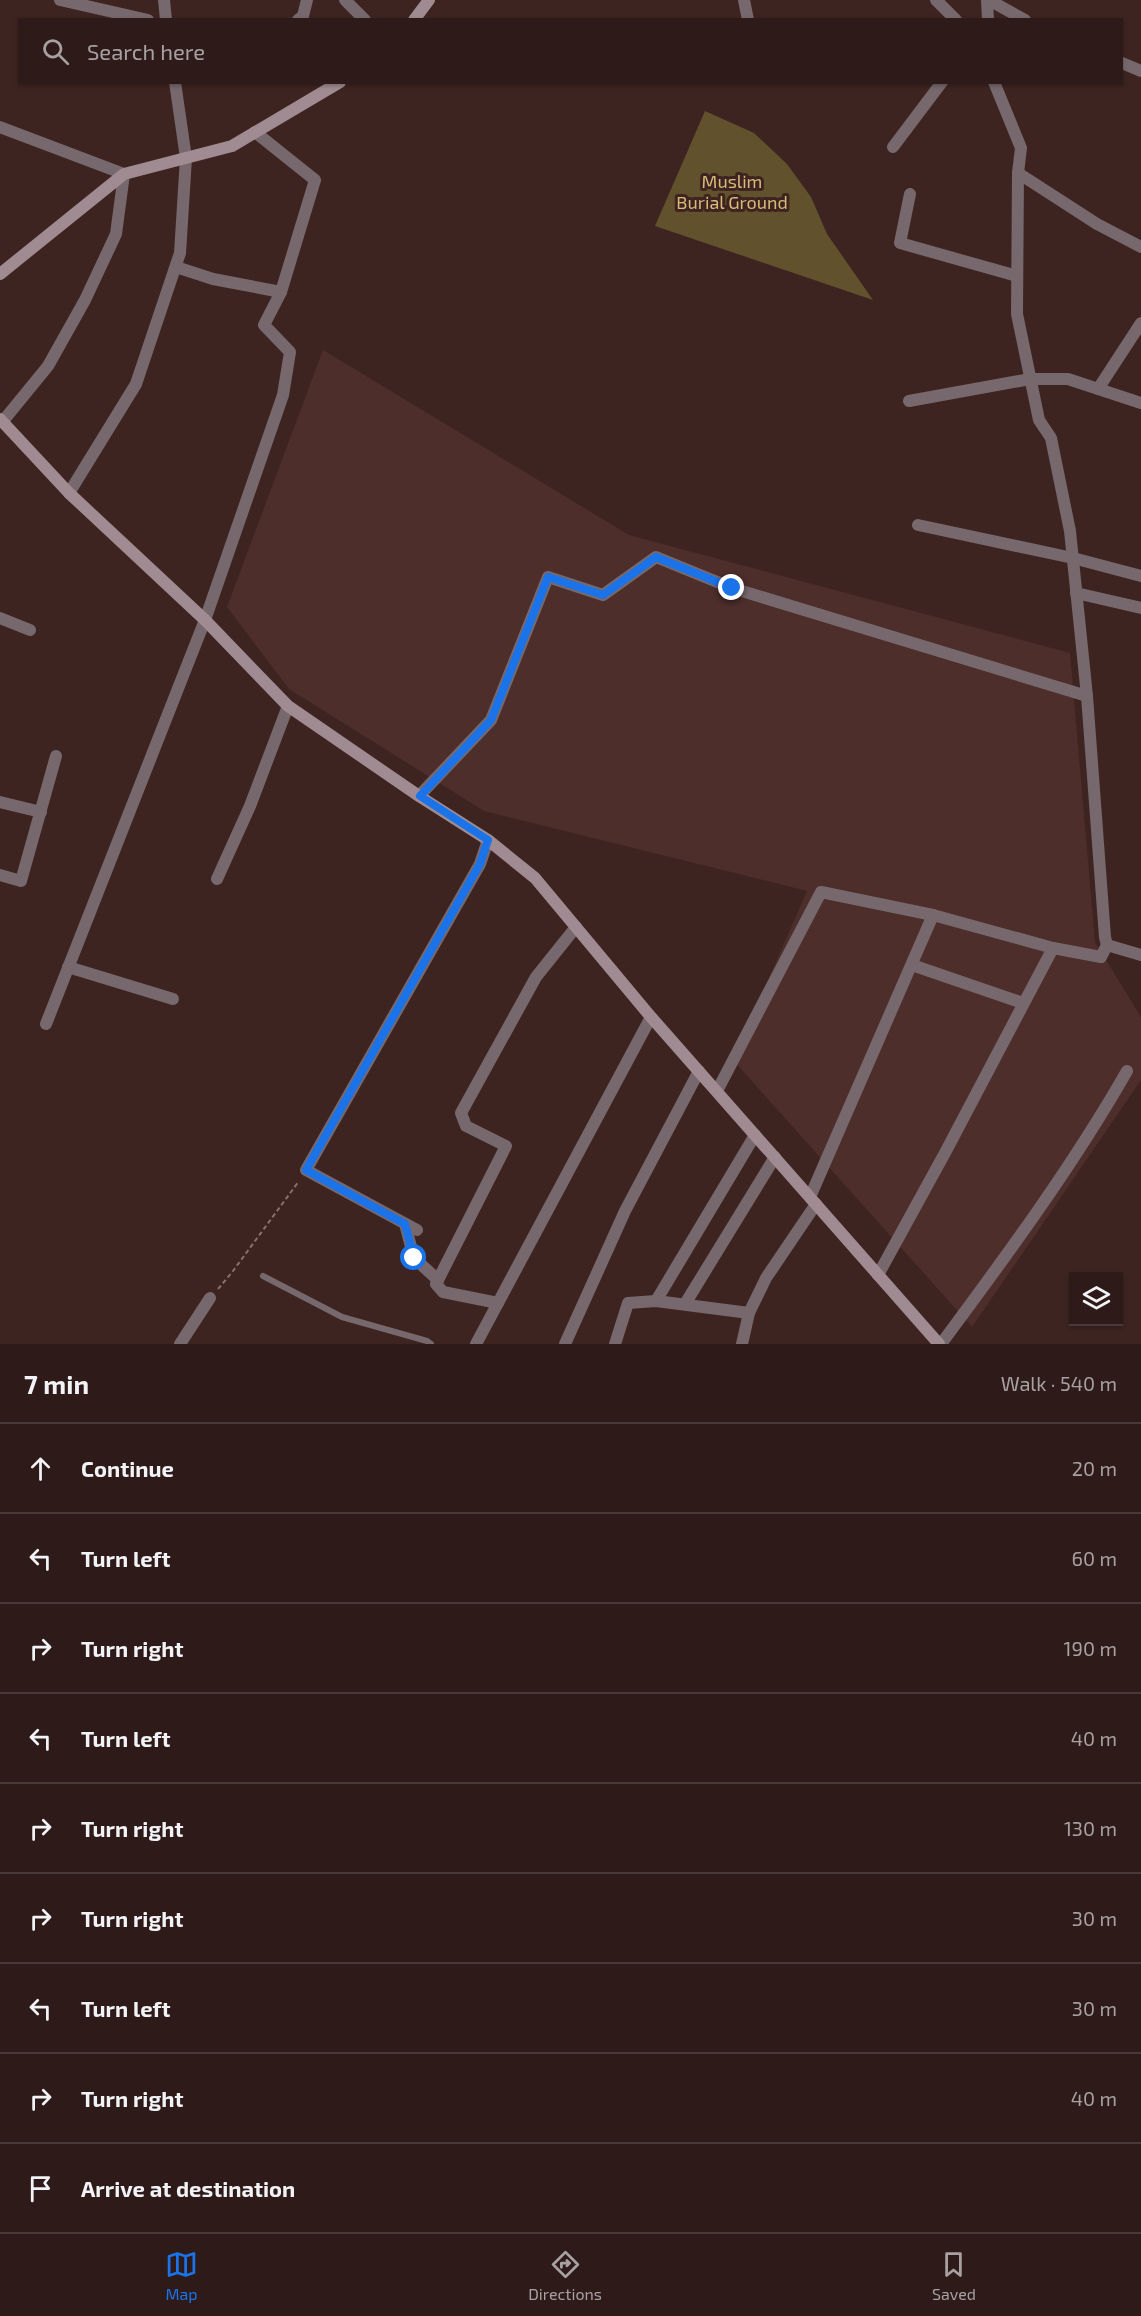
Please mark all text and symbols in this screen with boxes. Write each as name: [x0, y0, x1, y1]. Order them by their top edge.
search box: [18, 18, 1123, 84]
icon: search: [39, 35, 72, 68]
text: Search here: [87, 38, 205, 64]
park label: Muslim Burial Ground: [676, 170, 788, 213]
route end: [718, 574, 744, 600]
route start: [400, 1244, 426, 1270]
map controls: [1069, 1272, 1123, 1326]
button: layers: [1069, 1272, 1123, 1326]
text: 7 min: [24, 1368, 89, 1399]
text: Walk · 540 m: [1001, 1371, 1117, 1395]
icon: ahead: [24, 1452, 57, 1485]
text: Continue: [81, 1455, 174, 1481]
text: 20 m: [1072, 1456, 1117, 1480]
icon: left: [24, 1542, 57, 1575]
text: Turn left: [81, 1545, 170, 1571]
text: 60 m: [1072, 1546, 1117, 1570]
icon: right: [24, 1632, 57, 1665]
text: Turn right: [81, 1635, 183, 1661]
text: 190 m: [1064, 1636, 1117, 1660]
icon: left: [24, 1722, 57, 1755]
text: Turn left: [81, 1725, 170, 1751]
text: 40 m: [1071, 1726, 1117, 1750]
icon: right: [24, 1812, 57, 1845]
text: Turn right: [81, 1815, 183, 1841]
text: 130 m: [1064, 1816, 1117, 1840]
icon: right: [24, 1902, 57, 1935]
text: Turn right: [81, 1905, 183, 1931]
text: 30 m: [1072, 1906, 1117, 1930]
icon: left: [24, 1992, 57, 2025]
text: Turn left: [81, 1995, 170, 2021]
text: 30 m: [1072, 1996, 1117, 2020]
icon: right: [24, 2082, 57, 2115]
text: Turn right: [81, 2085, 183, 2111]
text: 40 m: [1071, 2086, 1117, 2110]
icon: arrive: [24, 2172, 57, 2205]
text: Arrive at destination: [81, 2175, 295, 2201]
tab: Map: [165, 2248, 198, 2303]
tab: Directions: [528, 2248, 602, 2303]
tab: Saved: [932, 2248, 976, 2303]

